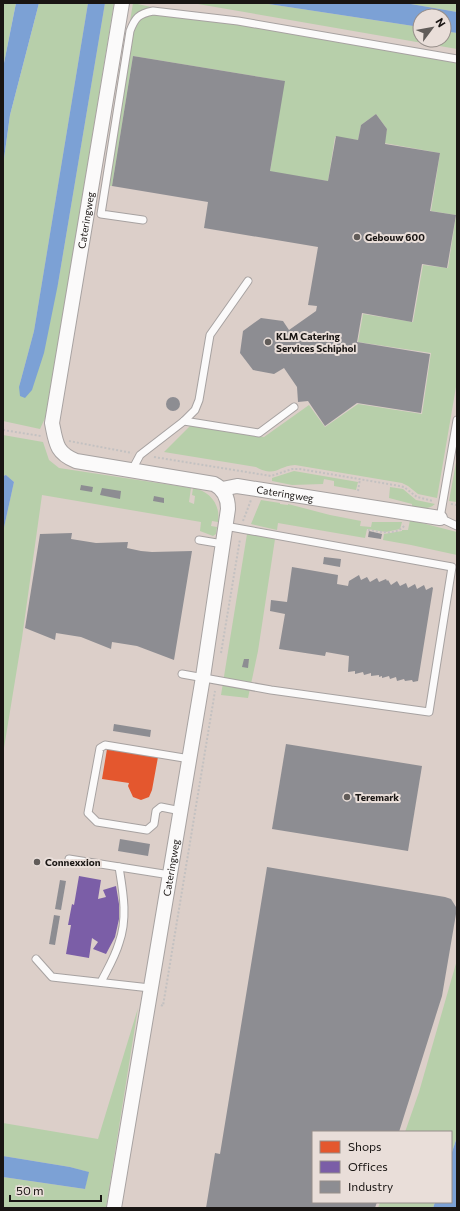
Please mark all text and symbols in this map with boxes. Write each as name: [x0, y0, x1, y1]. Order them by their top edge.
north arrow: [412, 8, 452, 48]
text: N: [433, 15, 449, 29]
street label: Cateringweg: [75, 190, 97, 250]
place label: Gebouw 600: [365, 231, 425, 243]
marker: Gebouw 600: [352, 232, 362, 242]
place label: KLM Catering Services Schiphol: [276, 330, 356, 354]
marker: KLM Catering Services Schiphol: [263, 337, 273, 347]
street label: Cateringweg: [256, 483, 315, 504]
place label: Teremark: [355, 791, 399, 803]
marker: Teremark: [342, 792, 352, 802]
street label: Cateringweg: [160, 838, 182, 897]
place label: Connexxion: [45, 856, 101, 868]
marker: Connexxion: [32, 857, 42, 867]
legend: [312, 1131, 452, 1203]
text: Shops: [348, 1139, 382, 1153]
text: Offices: [348, 1159, 388, 1173]
scale bar: [10, 1177, 101, 1203]
text: Industry: [348, 1179, 393, 1193]
text: 50 m: [16, 1183, 44, 1197]

